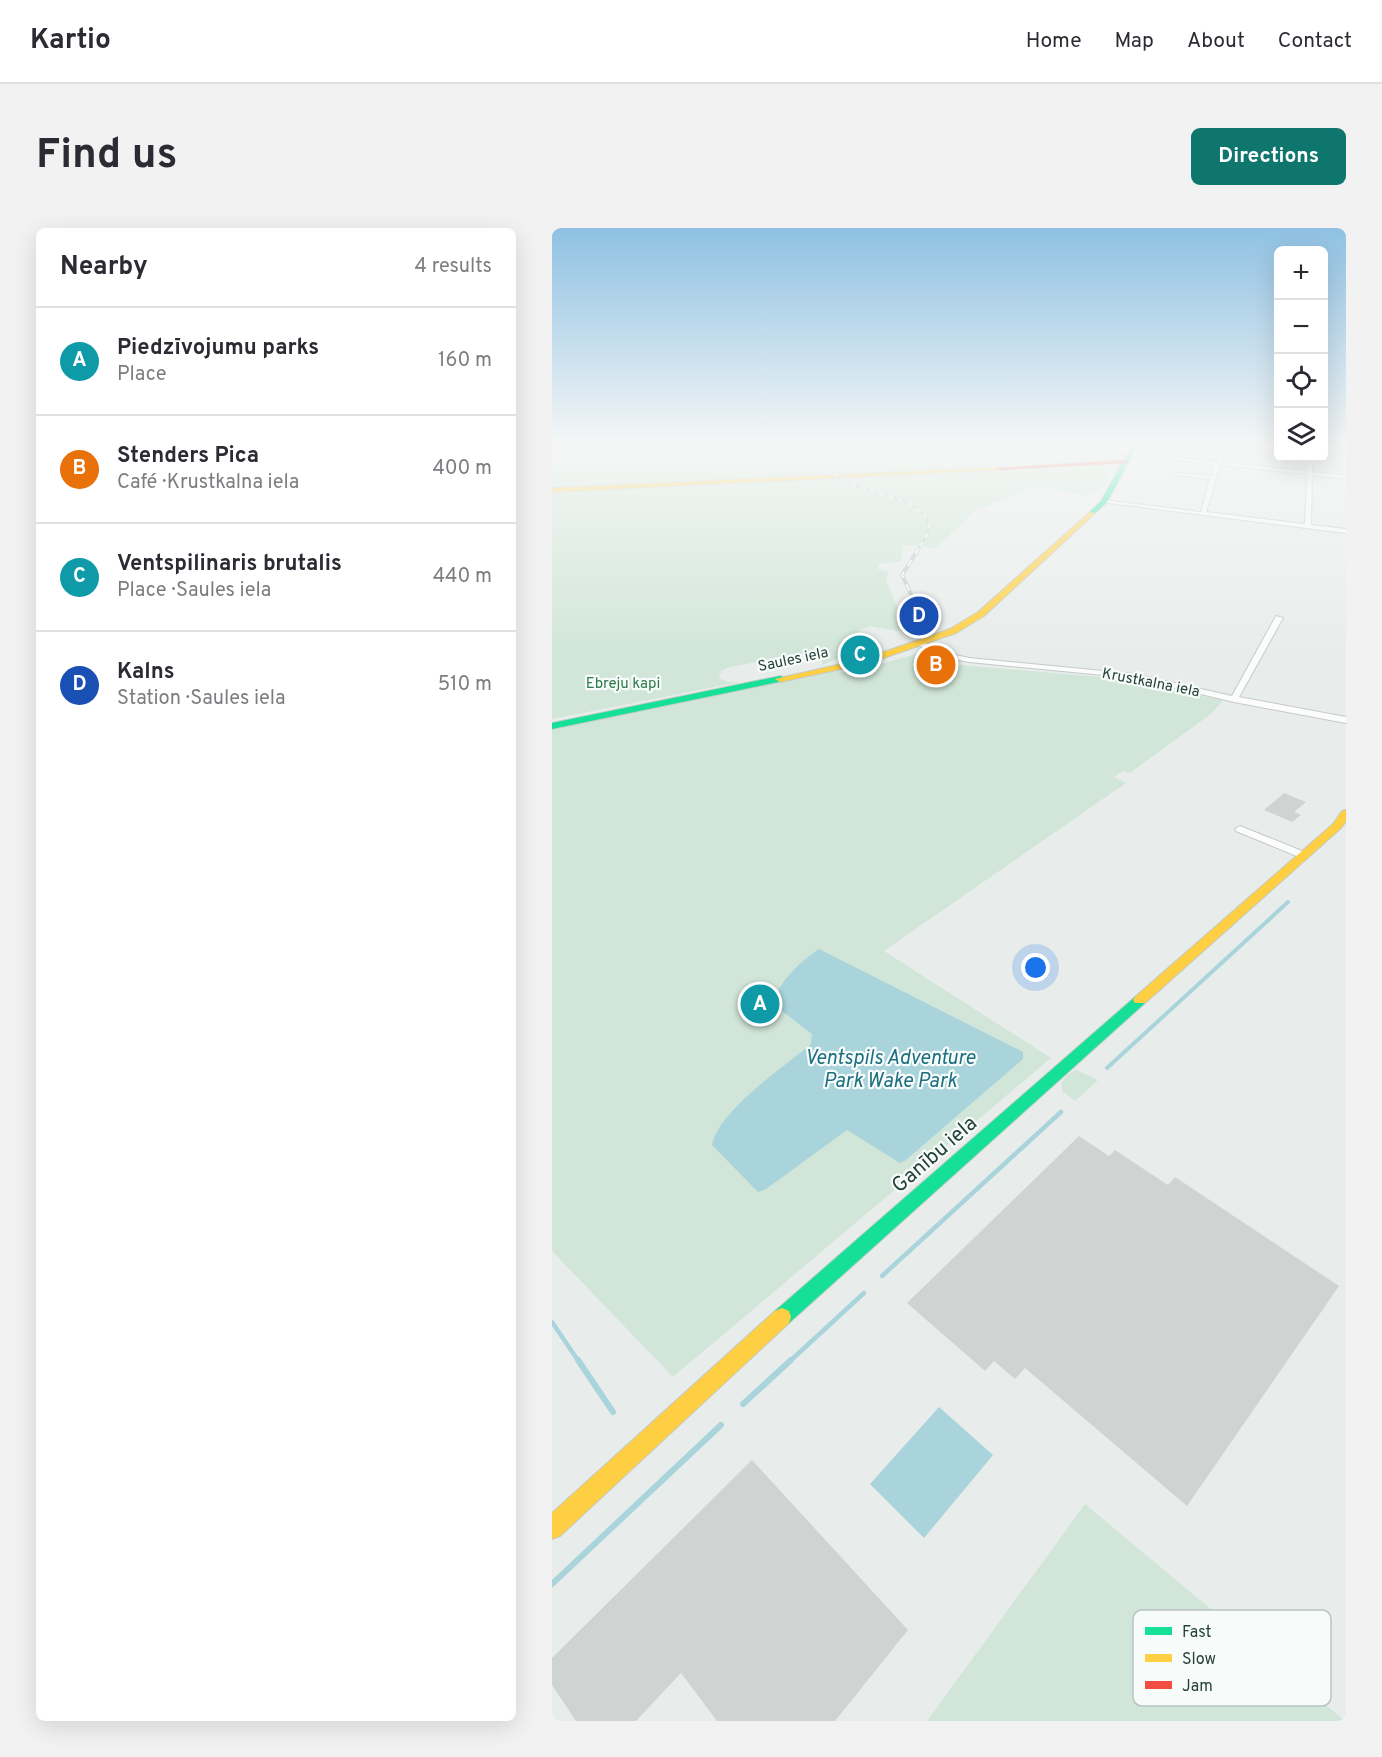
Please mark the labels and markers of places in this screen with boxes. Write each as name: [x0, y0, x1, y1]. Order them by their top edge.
pin: D: [900, 594, 938, 638]
pin: C: [840, 632, 880, 678]
pin: B: [916, 642, 956, 688]
pin: A: [740, 982, 780, 1026]

